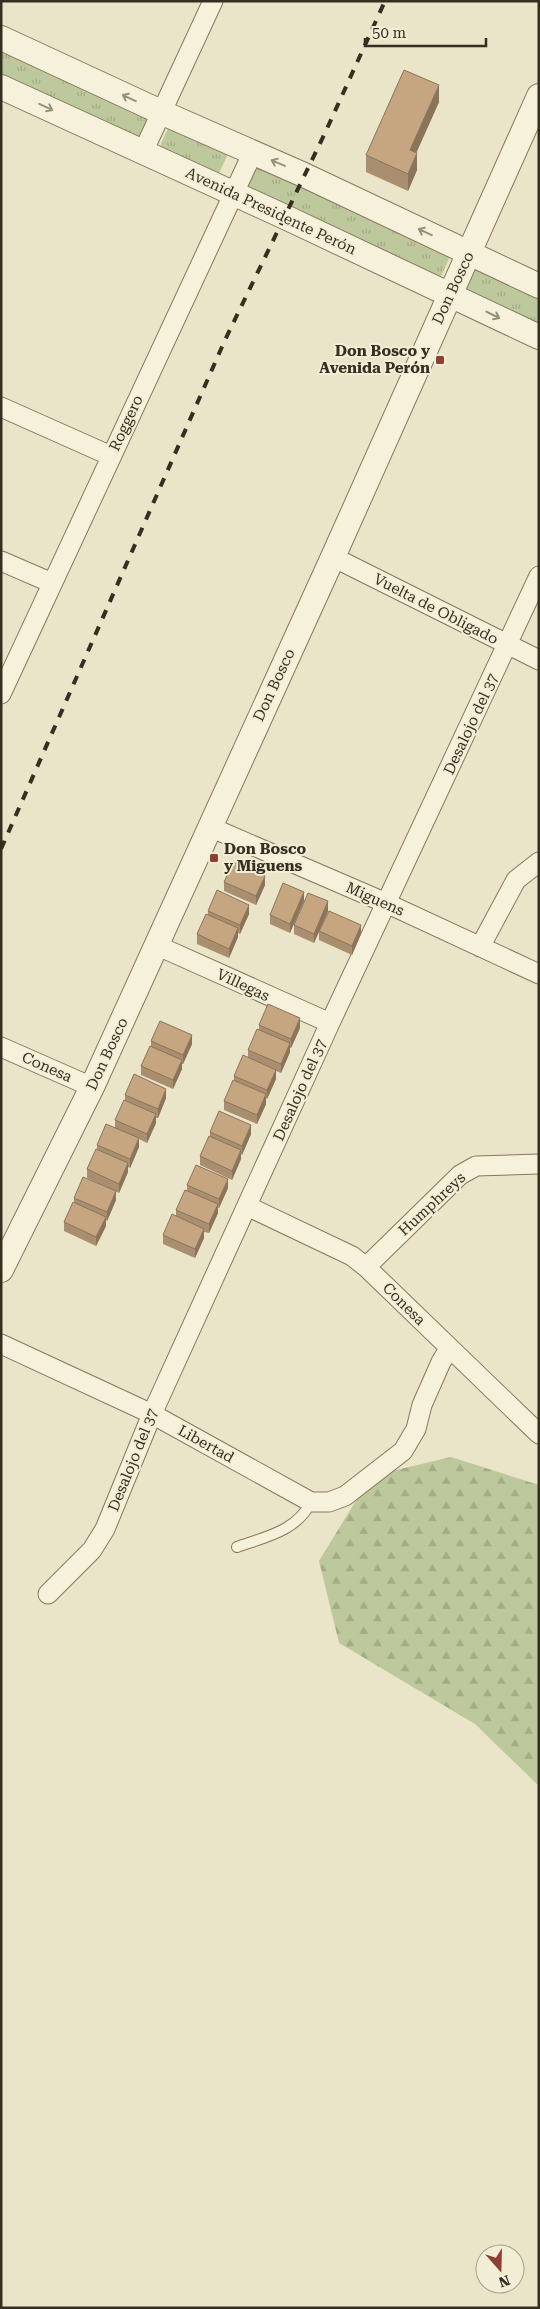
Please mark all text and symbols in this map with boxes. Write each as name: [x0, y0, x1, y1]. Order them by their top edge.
scale bar: [365, 15, 486, 47]
text: 50 m: [372, 24, 407, 42]
one-way arrow: [122, 92, 137, 102]
one-way arrow: [38, 102, 53, 112]
one-way arrow: [271, 158, 286, 168]
street label: Avenida Presidente Perón: [183, 164, 359, 259]
one-way arrow: [418, 227, 433, 236]
street label: Don Bosco: [428, 249, 478, 327]
one-way arrow: [485, 311, 500, 320]
place label: Don Bosco y Avenida Perón: [319, 342, 430, 377]
marker: Don Bosco y Avenida Perón: [434, 354, 446, 366]
street label: Roggero: [105, 392, 147, 454]
street label: Vuelta de Obligado: [371, 570, 501, 648]
street label: Don Bosco: [249, 646, 299, 724]
street label: Desalojo del 37: [440, 671, 502, 777]
place label: Don Bosco y Miguens: [224, 840, 307, 875]
marker: Don Bosco y Miguens: [208, 852, 220, 864]
street label: Miguens: [343, 878, 407, 920]
street label: Villegas: [214, 965, 272, 1005]
street label: Don Bosco: [82, 1015, 132, 1093]
street label: Desalojo del 37: [270, 1036, 330, 1144]
street label: Conesa: [19, 1048, 75, 1086]
street label: Humphreys: [395, 1168, 469, 1240]
street label: Conesa: [379, 1279, 429, 1329]
street label: Desalojo del 37: [104, 1406, 162, 1514]
street label: Libertad: [175, 1421, 238, 1467]
north arrow: [475, 2244, 525, 2294]
text: N: [496, 2272, 512, 2291]

